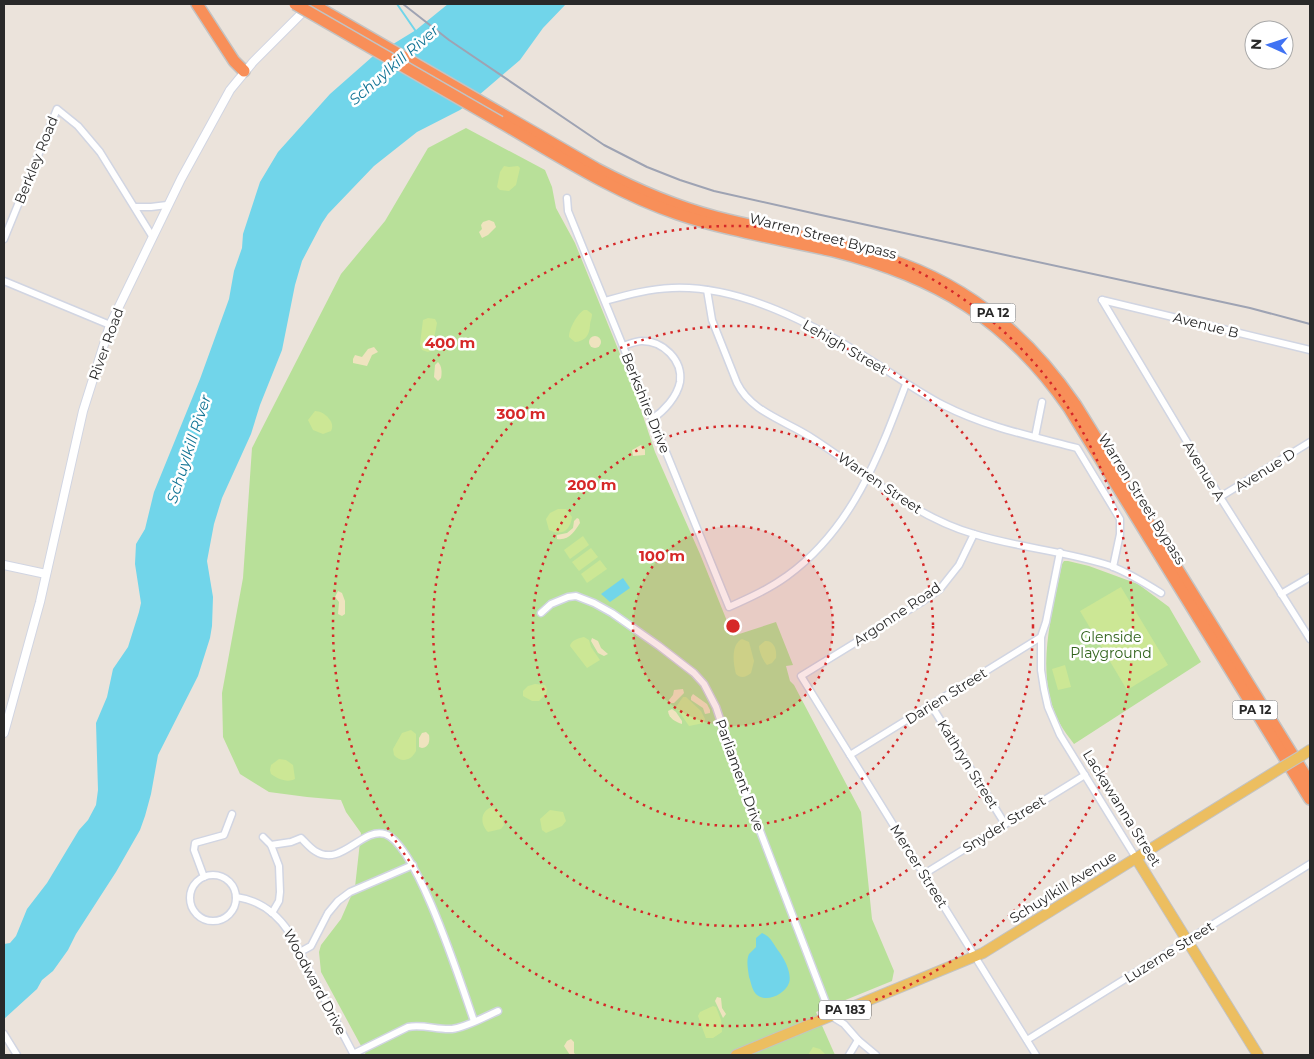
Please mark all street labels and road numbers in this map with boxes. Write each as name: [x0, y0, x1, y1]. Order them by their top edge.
street label: Berkley Road: [10, 114, 62, 206]
street label: Warren Street Bypass: [748, 209, 899, 263]
road number: PA 12: [970, 304, 1016, 322]
street label: River Road: [85, 305, 127, 383]
street label: Avenue B: [1171, 308, 1241, 342]
street label: Lehigh Street: [799, 315, 891, 379]
street label: Berkshire Drive: [618, 350, 674, 456]
street label: Warren Street Bypass: [1094, 430, 1190, 568]
street label: Avenue A: [1179, 438, 1229, 505]
street label: Avenue D: [1231, 444, 1299, 496]
street label: Warren Street: [834, 448, 926, 518]
street label: Argonne Road: [850, 578, 944, 650]
street label: Darien Street: [902, 664, 990, 728]
road number: PA 12: [1232, 700, 1278, 720]
street label: Parliament Drive: [711, 716, 769, 834]
street label: Kathryn Street: [933, 716, 1003, 812]
street label: Lackawanna Street: [1079, 746, 1165, 870]
street label: Snyder Street: [959, 791, 1049, 857]
street label: Mercer Street: [886, 821, 952, 911]
street label: Schuylkill Avenue: [1006, 847, 1120, 927]
street label: Luzerne Street: [1121, 917, 1217, 987]
street label: Woodward Drive: [279, 926, 351, 1038]
road number: PA 183: [819, 1000, 871, 1020]

